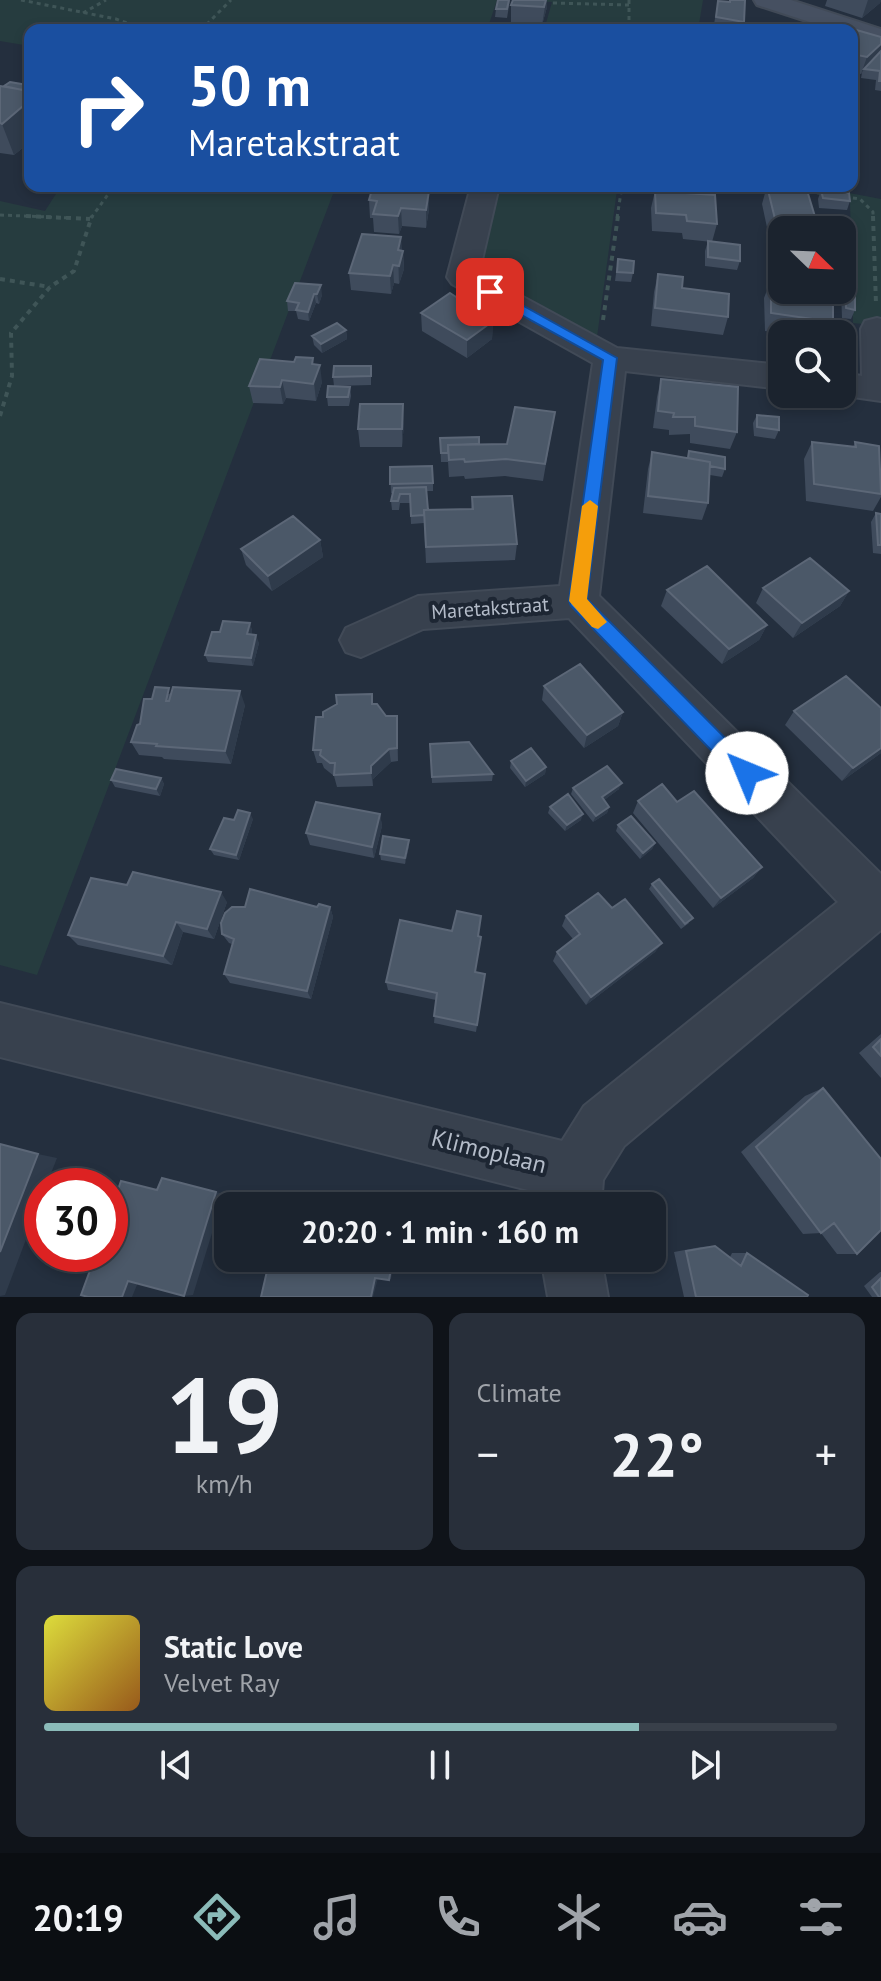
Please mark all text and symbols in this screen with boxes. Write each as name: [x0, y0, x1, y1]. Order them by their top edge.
text: 50 m: [188, 49, 311, 121]
icon: right: [56, 56, 160, 160]
text: Maretakstraat: [188, 119, 400, 166]
north arrow: [768, 216, 856, 304]
map controls: [768, 216, 856, 408]
pin: [456, 258, 524, 326]
icon: arrive: [468, 270, 512, 314]
button: search: [768, 320, 856, 408]
street label: Maretakstraat: [430, 591, 550, 625]
position arrow: [705, 731, 789, 815]
street label: Klimoplaan: [428, 1122, 550, 1180]
speed limit sign: 30: [24, 1168, 128, 1272]
text: 20:20 · 1 min · 160 m: [301, 1212, 579, 1251]
text: 19: [165, 1347, 283, 1482]
text: Climate: [477, 1376, 562, 1409]
text: 22°: [610, 1415, 704, 1493]
text: −: [477, 1425, 499, 1482]
text: +: [815, 1425, 837, 1482]
text: km/h: [196, 1467, 253, 1500]
text: Static Love: [164, 1627, 303, 1666]
text: Velvet Ray: [164, 1666, 280, 1699]
icon: previous: [154, 1743, 198, 1787]
icon: pause: [418, 1743, 462, 1787]
icon: next: [683, 1743, 727, 1787]
icon: directions: [189, 1889, 245, 1945]
icon: music: [309, 1889, 365, 1945]
icon: phone: [430, 1889, 486, 1945]
icon: climate: [551, 1889, 607, 1945]
icon: car: [672, 1889, 728, 1945]
icon: filters: [793, 1889, 849, 1945]
text: 20:19: [32, 1894, 124, 1941]

